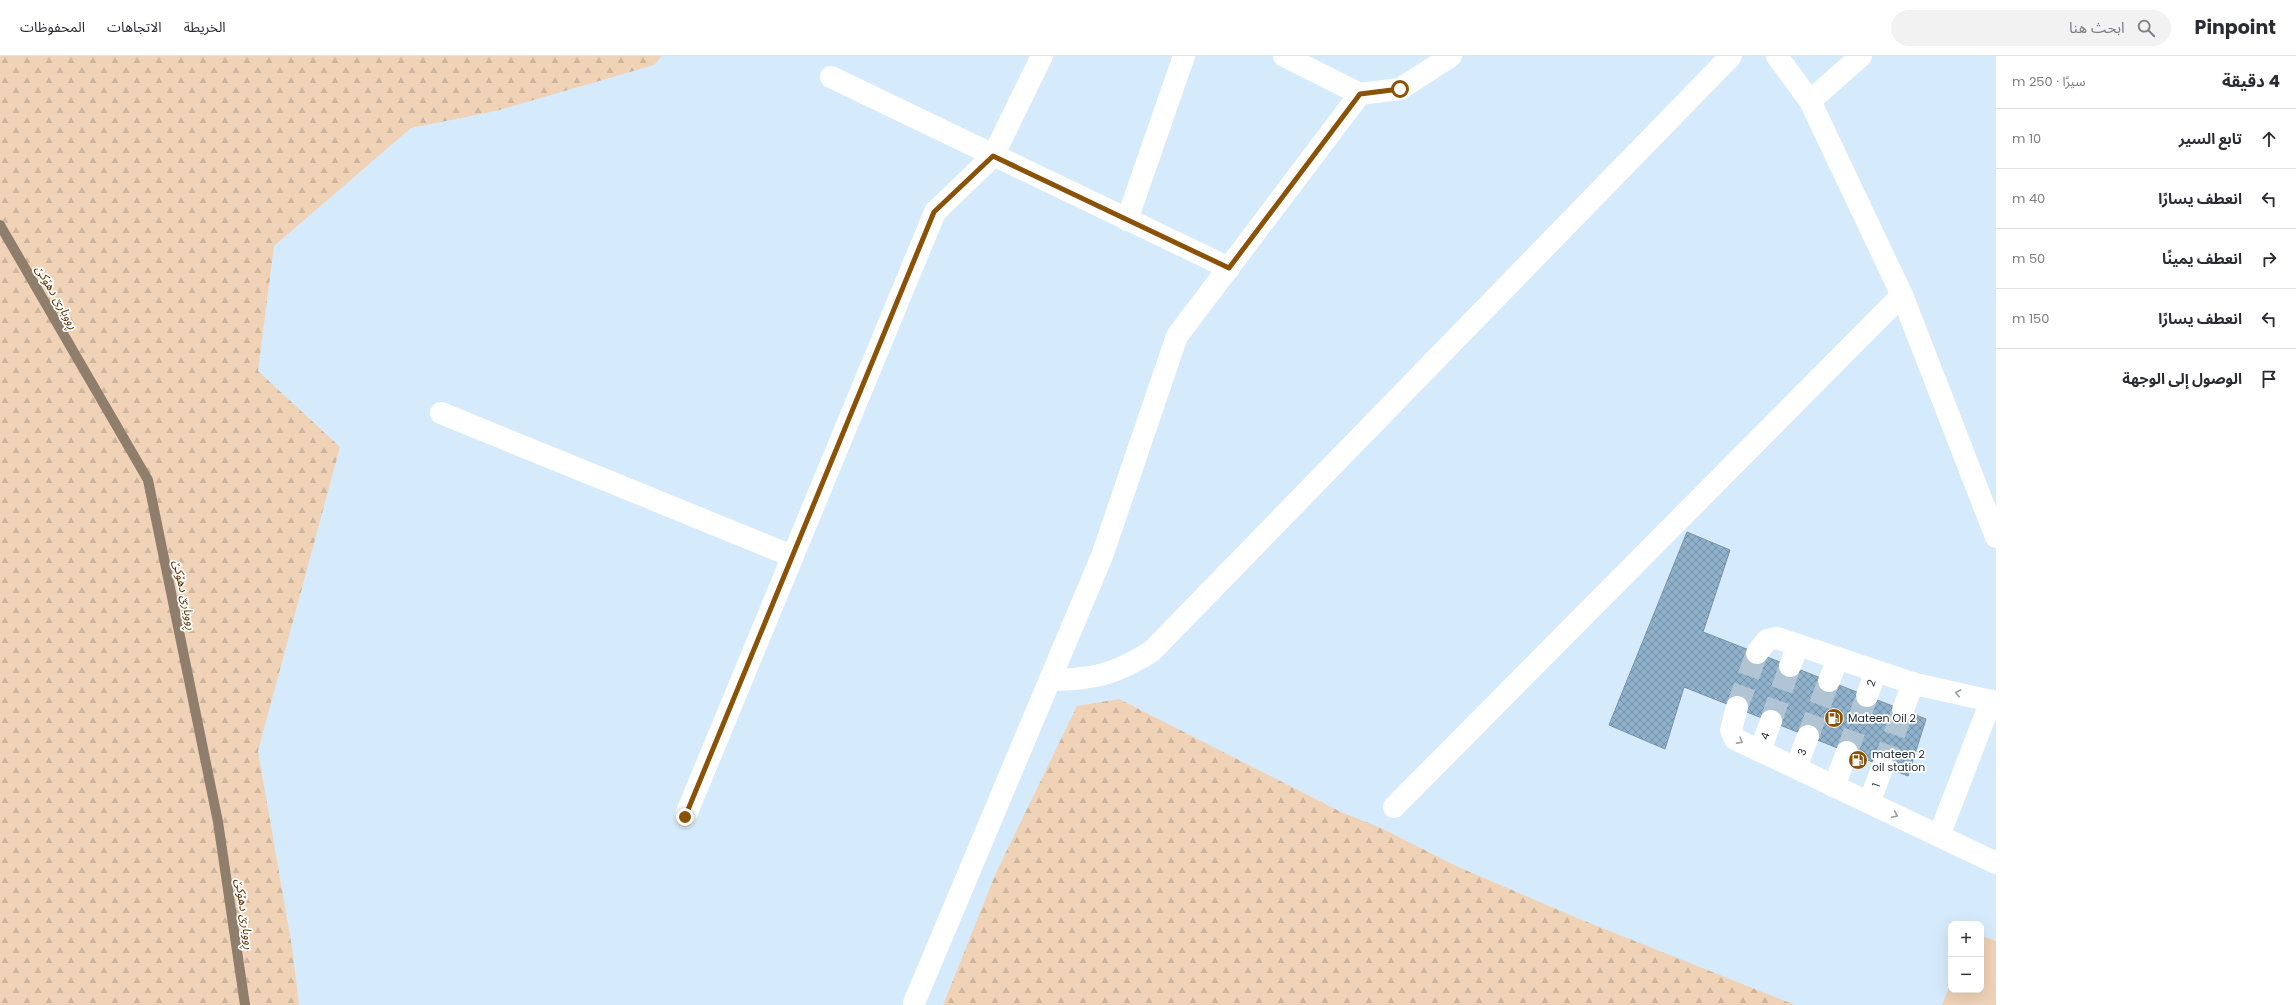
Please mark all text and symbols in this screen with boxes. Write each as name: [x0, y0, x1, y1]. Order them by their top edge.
search box: [1891, 10, 2171, 46]
text: Pinpoint: [2195, 14, 2276, 41]
text: المحفوظات: [20, 17, 85, 37]
text: الاتجاهات: [107, 17, 162, 37]
text: الخريطة: [184, 17, 226, 37]
text: ابحث هنا: [2069, 17, 2125, 38]
icon: search: [2135, 17, 2157, 39]
text: 4 دقيقة: [2222, 69, 2280, 93]
text: سيرًا · 250 m: [2012, 72, 2085, 91]
route start: [1391, 80, 1409, 98]
text: تابع السير: [2179, 128, 2242, 149]
icon: ahead: [2258, 128, 2280, 150]
text: 10 m: [2012, 129, 2041, 148]
text: انعطف يسارًا: [2158, 188, 2242, 209]
icon: left: [2258, 188, 2280, 210]
text: 40 m: [2012, 189, 2045, 208]
text: انعطف يمينًا: [2162, 248, 2242, 269]
icon: right: [2258, 248, 2280, 270]
text: 50 m: [2012, 249, 2045, 268]
water label: ڕووبارێ دهۆكێ: [30, 262, 82, 334]
text: انعطف يسارًا: [2158, 308, 2242, 329]
icon: left: [2258, 308, 2280, 330]
text: 150 m: [2012, 309, 2049, 328]
text: الوصول إلى الوجهة: [2122, 368, 2242, 389]
icon: arrive: [2258, 368, 2280, 390]
water label: ڕووبارێ دهۆكێ: [167, 559, 201, 633]
street label: 2: [1862, 677, 1880, 689]
one-way arrow: [1955, 690, 1961, 698]
fuel station icon: Mateen Oil 2: [1823, 707, 1845, 729]
place label: Mateen Oil 2: [1848, 710, 1916, 726]
street label: 4: [1756, 730, 1774, 742]
one-way arrow: [1736, 737, 1743, 744]
street label: 3: [1793, 746, 1811, 758]
place label: mateen 2 oil station: [1872, 746, 1925, 775]
fuel station icon: mateen 2 oil station: [1847, 749, 1869, 771]
street label: 1: [1868, 781, 1884, 789]
route end: [676, 808, 694, 826]
one-way arrow: [1891, 810, 1899, 818]
water label: ڕووبارێ دهۆكێ: [229, 878, 258, 951]
map controls: [1948, 921, 1984, 993]
button: +: [1948, 921, 1984, 957]
button: −: [1948, 957, 1984, 993]

